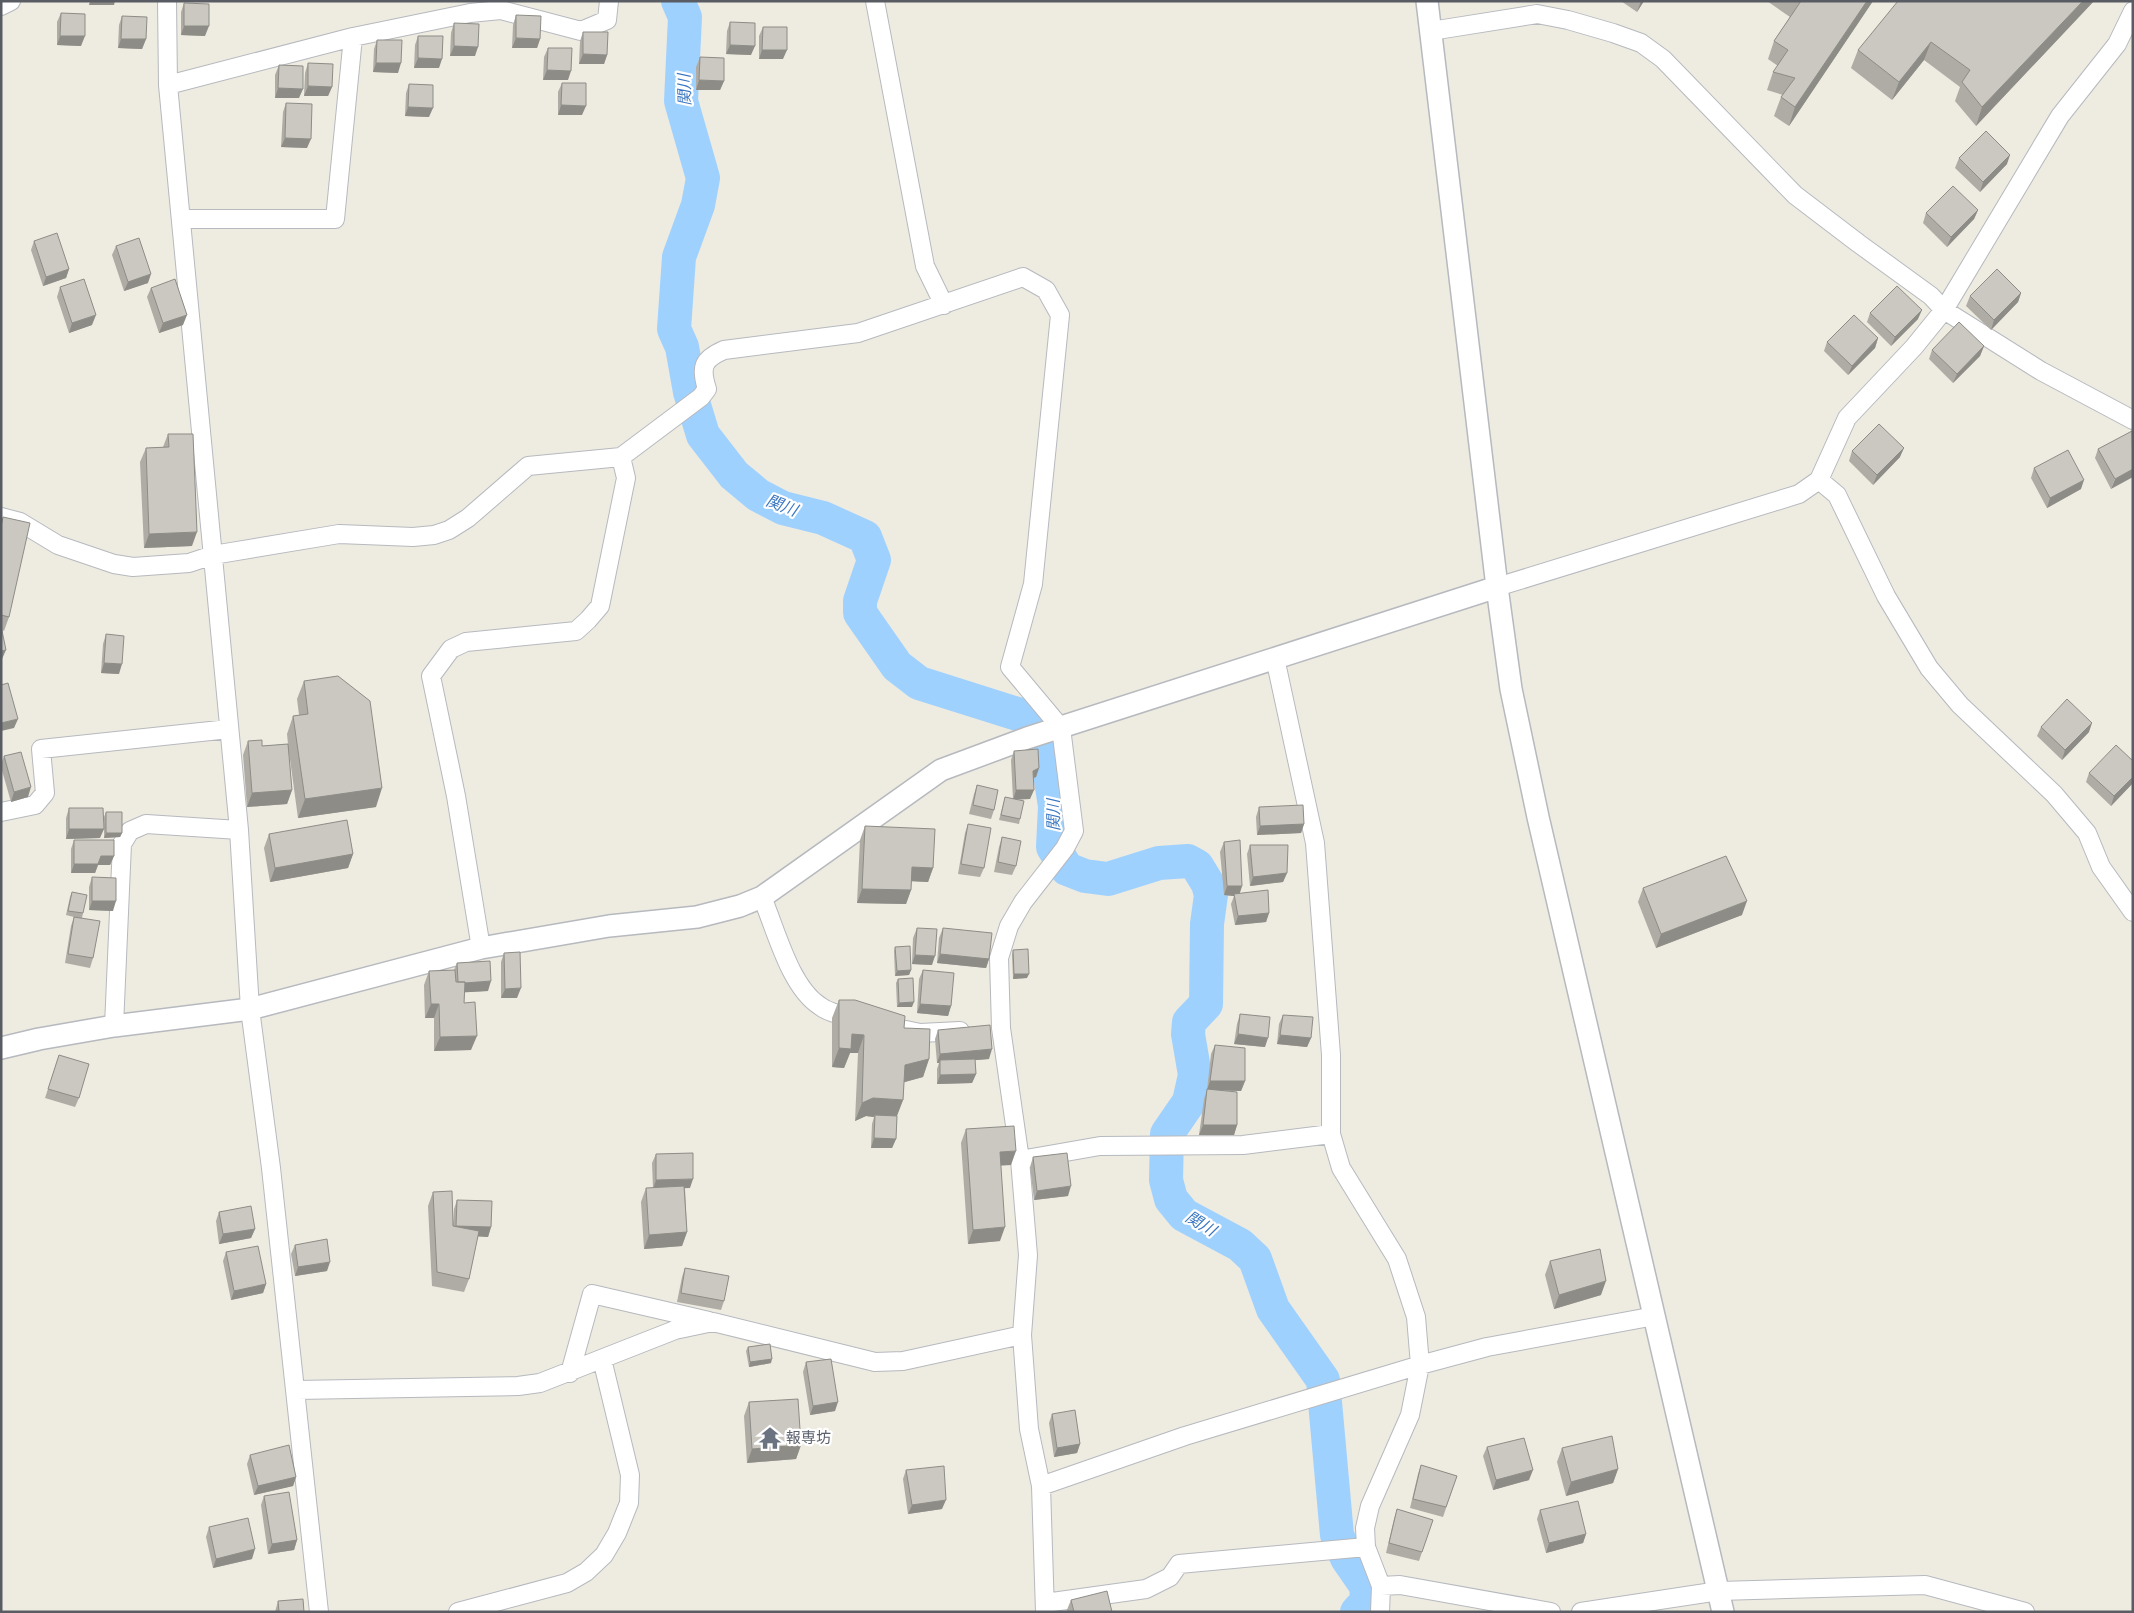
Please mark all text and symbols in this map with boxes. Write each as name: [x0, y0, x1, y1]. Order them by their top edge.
water label: 関川: [673, 72, 696, 106]
water label: 関川: [763, 490, 802, 522]
water label: 関川: [1043, 797, 1064, 831]
water label: 関川: [1182, 1206, 1222, 1242]
temple icon: 報専坊: [757, 1425, 783, 1451]
place label: 報専坊: [786, 1428, 831, 1447]

